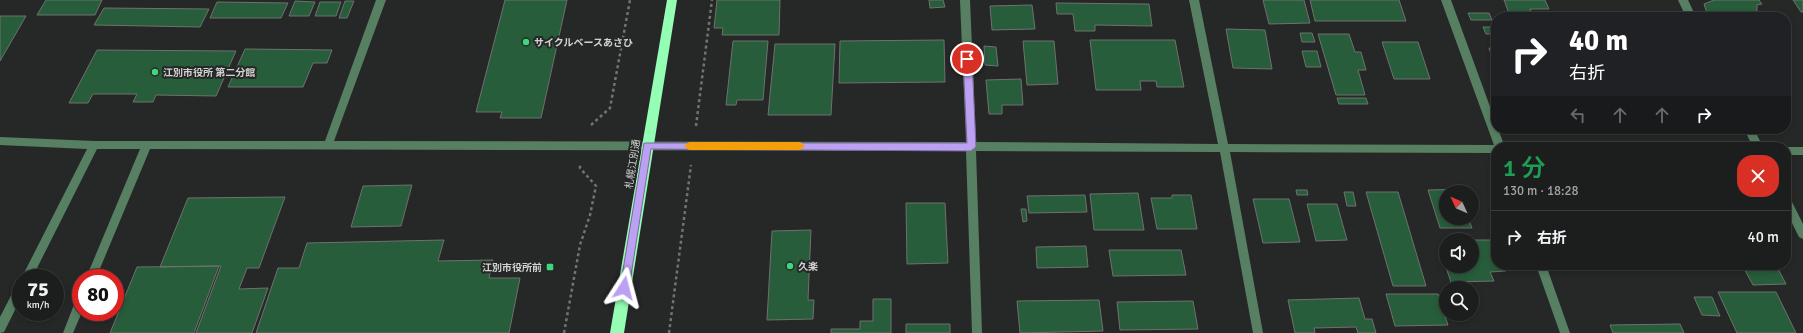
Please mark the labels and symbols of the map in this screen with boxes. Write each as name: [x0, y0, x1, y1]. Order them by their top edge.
marker: サイクルベースあさひ: [521, 37, 531, 47]
place label: サイクルベースあさひ: [534, 37, 633, 49]
pin: [950, 42, 984, 76]
marker: 江別市役所 第二分館: [150, 67, 160, 77]
place label: 江別市役所 第二分館: [163, 67, 255, 79]
street label: 札幌江別通: [623, 139, 643, 190]
north arrow: [1439, 185, 1479, 225]
marker: 久楽: [785, 261, 795, 271]
place label: 久楽: [798, 261, 818, 273]
place label: 江別市役所前: [482, 262, 542, 274]
marker: 江別市役所前: [545, 262, 555, 272]
position arrow: [603, 267, 645, 309]
speed limit sign: 80: [72, 269, 124, 321]

